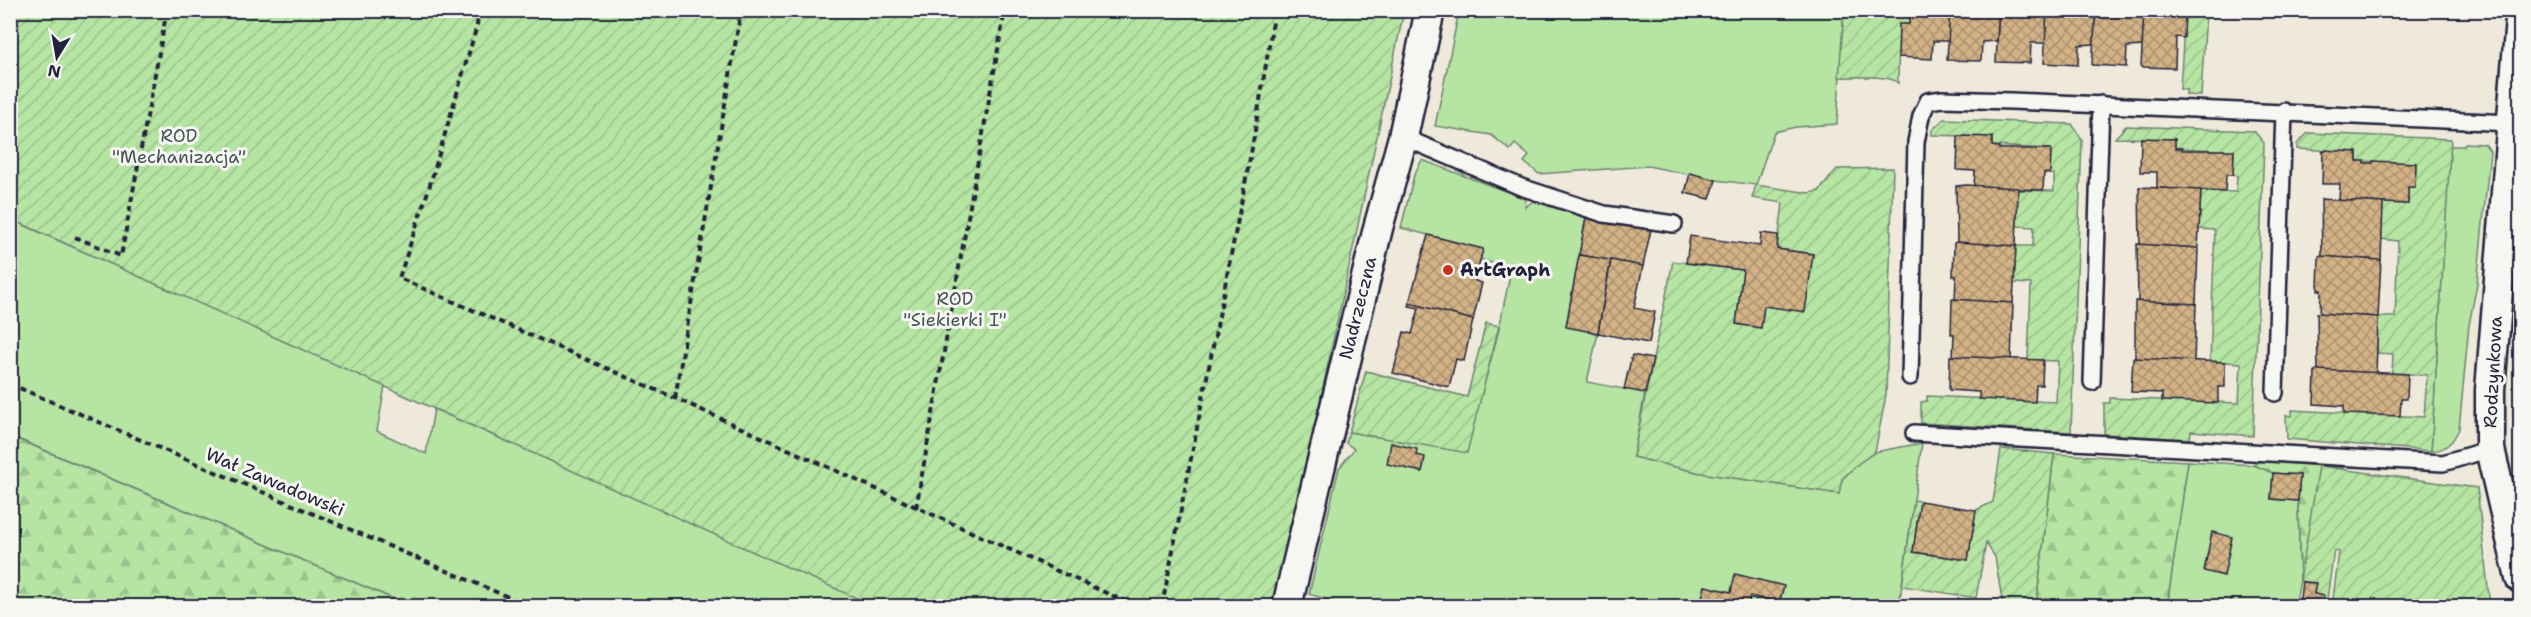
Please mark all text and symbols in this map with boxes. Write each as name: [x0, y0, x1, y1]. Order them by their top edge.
north arrow: [27, 27, 87, 87]
text: N: [46, 60, 62, 83]
park label: ROD "Mechanizacja": [112, 124, 246, 169]
street label: Nadrzeczna: [1334, 254, 1382, 362]
place label: ArtGraph: [1460, 258, 1550, 282]
marker: ArtGraph: [1441, 263, 1455, 277]
park label: ROD "Siekierki I": [903, 287, 1007, 332]
street label: Rodzynkowa: [2478, 315, 2508, 429]
street label: Wał Zawadowski: [202, 442, 348, 522]

